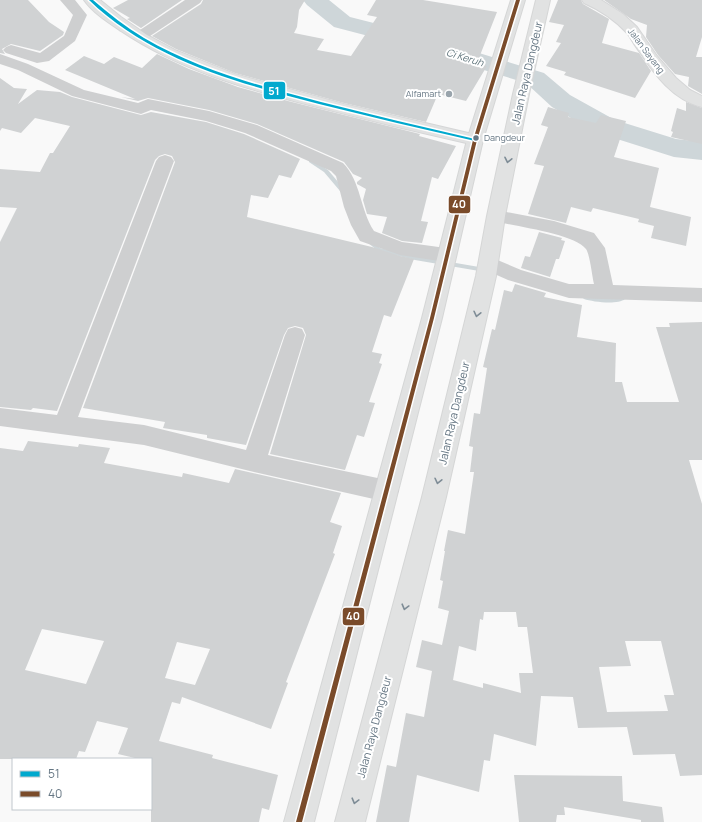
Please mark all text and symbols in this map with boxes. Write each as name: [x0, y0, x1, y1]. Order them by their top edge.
street label: Jalan Raya Dangdeur: [507, 20, 546, 126]
street label: Jalan Sayang: [625, 25, 668, 76]
water label: Ci Keruh: [445, 45, 486, 70]
line badge: 51: [263, 81, 286, 100]
text: 51: [268, 83, 280, 98]
place label: Alfamart: [406, 87, 441, 100]
marker: Alfamart: [444, 89, 454, 99]
place label: Dangdeur: [484, 131, 526, 144]
marker: Dangdeur: [471, 133, 481, 143]
one-way arrow: [504, 156, 513, 163]
line badge: 40: [448, 195, 471, 214]
text: 40: [452, 196, 466, 211]
one-way arrow: [473, 311, 481, 317]
street label: Jalan Raya Dangdeur: [434, 360, 473, 466]
one-way arrow: [434, 478, 442, 484]
one-way arrow: [402, 604, 410, 610]
line badge: 40: [342, 607, 365, 626]
text: 40: [346, 608, 360, 623]
street label: Jalan Raya Dangdeur: [353, 674, 394, 780]
legend: [12, 758, 152, 810]
text: 51: [48, 765, 60, 782]
text: 40: [48, 785, 62, 802]
one-way arrow: [351, 797, 360, 804]

